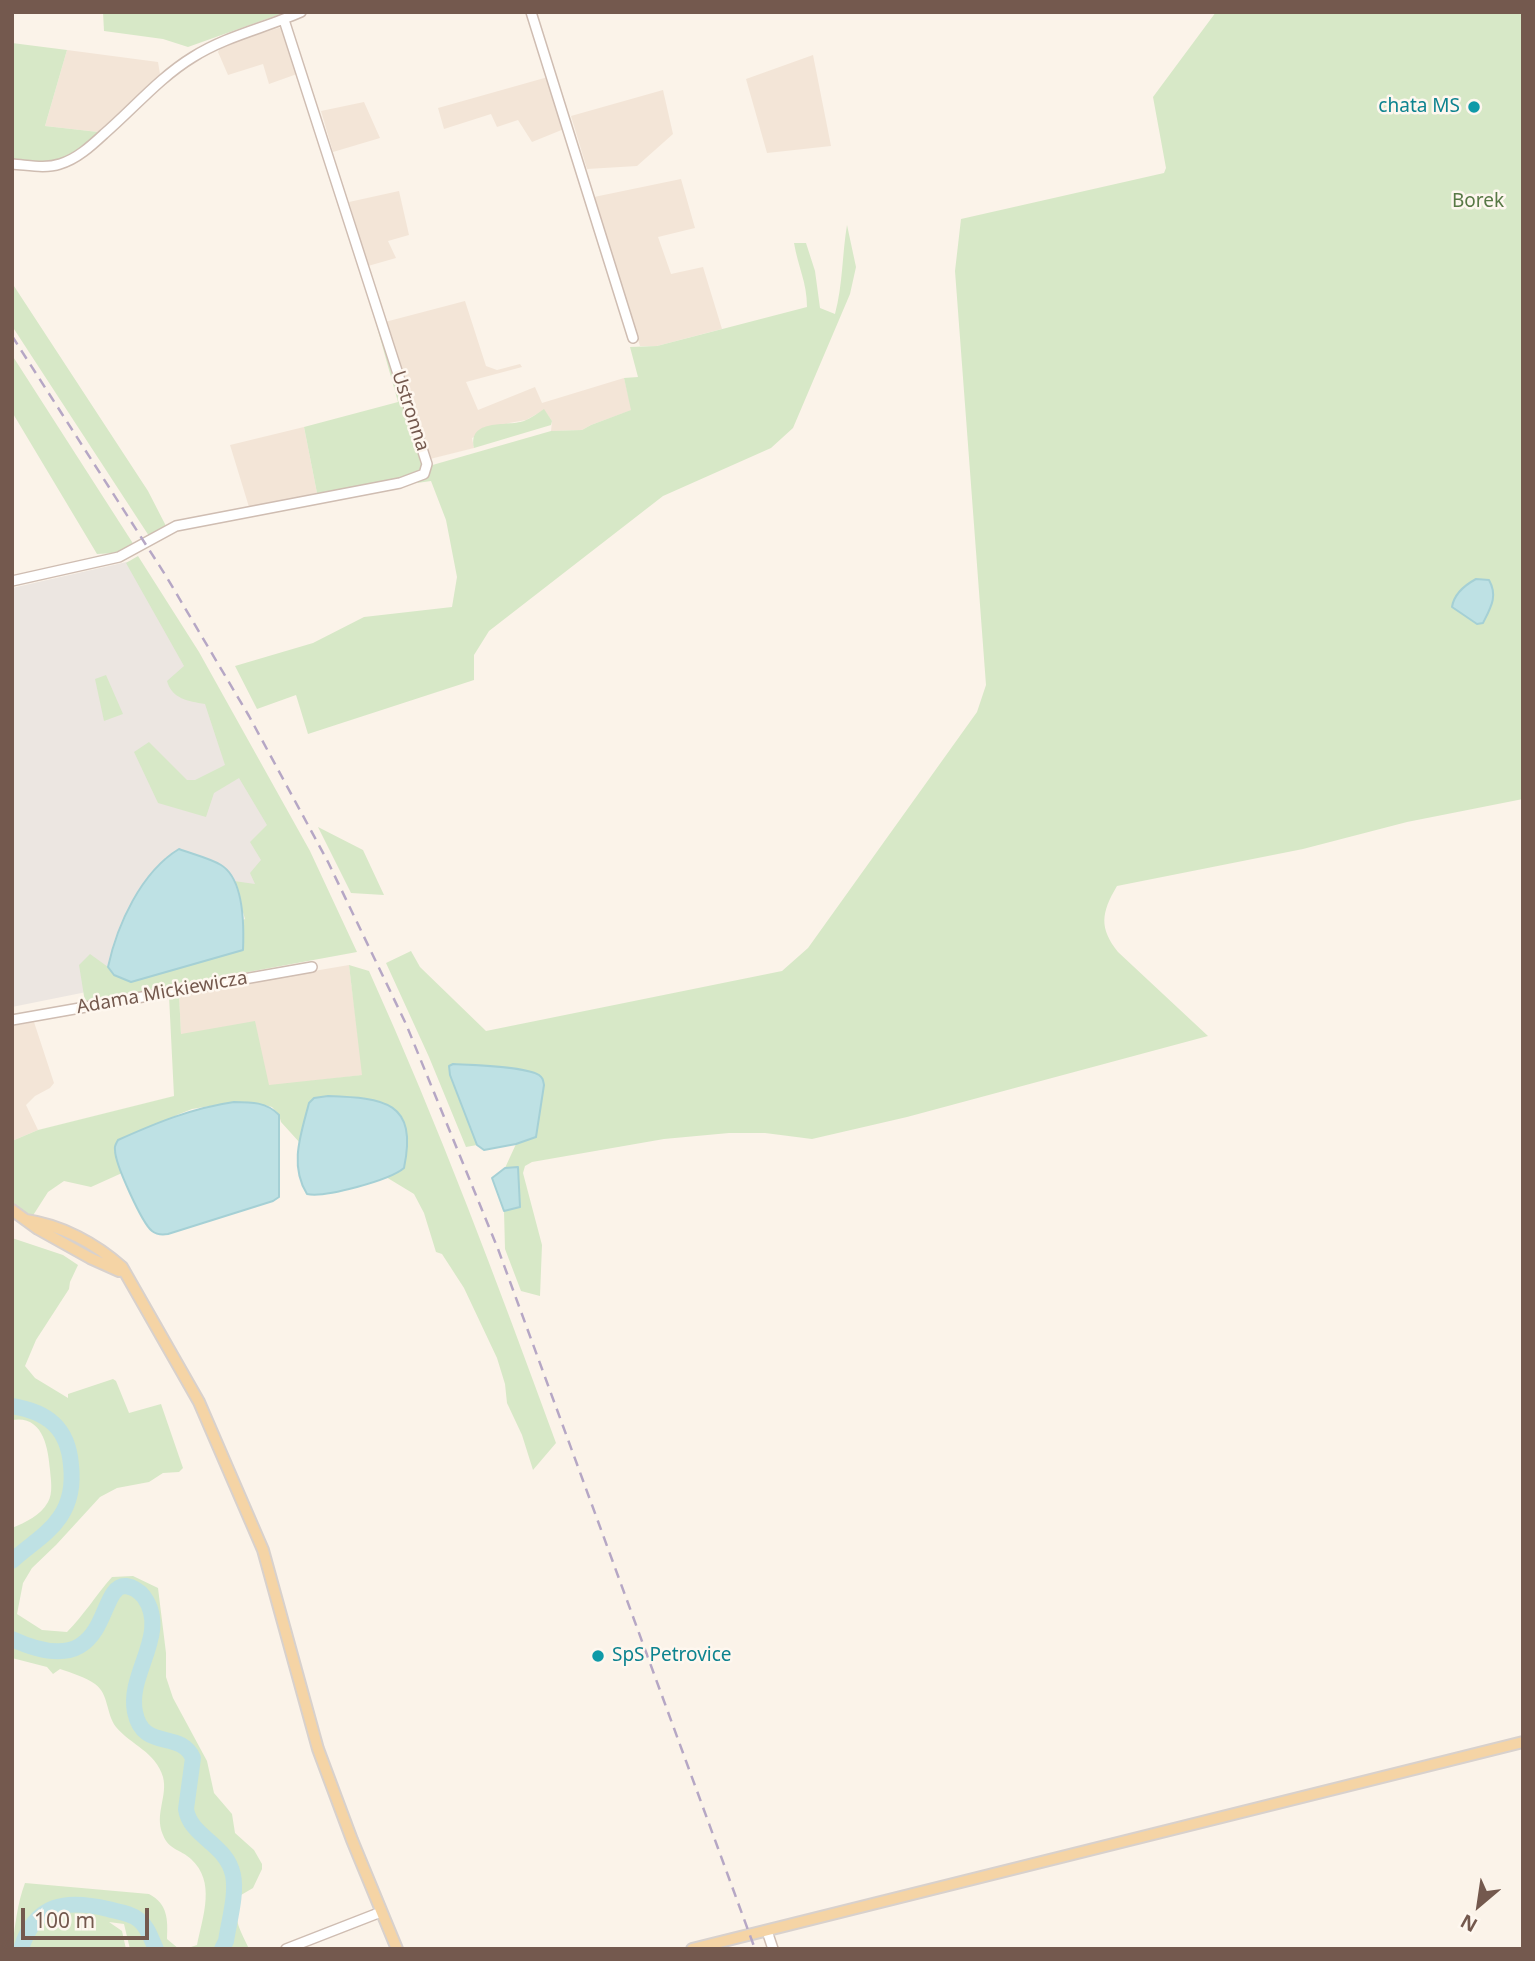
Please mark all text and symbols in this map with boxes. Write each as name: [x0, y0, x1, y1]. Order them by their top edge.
place label: chata MS: [1378, 96, 1460, 118]
marker: chata MS: [1466, 99, 1482, 115]
park label: Borek: [1452, 191, 1504, 213]
street label: Ustronna: [386, 368, 434, 454]
street label: Adama Mickiewicza: [75, 967, 249, 1019]
place label: SpS Petrovice: [612, 1645, 732, 1667]
marker: SpS Petrovice: [590, 1648, 606, 1664]
north arrow: [1444, 1870, 1514, 1940]
scale bar: [24, 1895, 152, 1939]
text: 100 m: [34, 1906, 95, 1934]
text: N: [1456, 1908, 1482, 1938]

